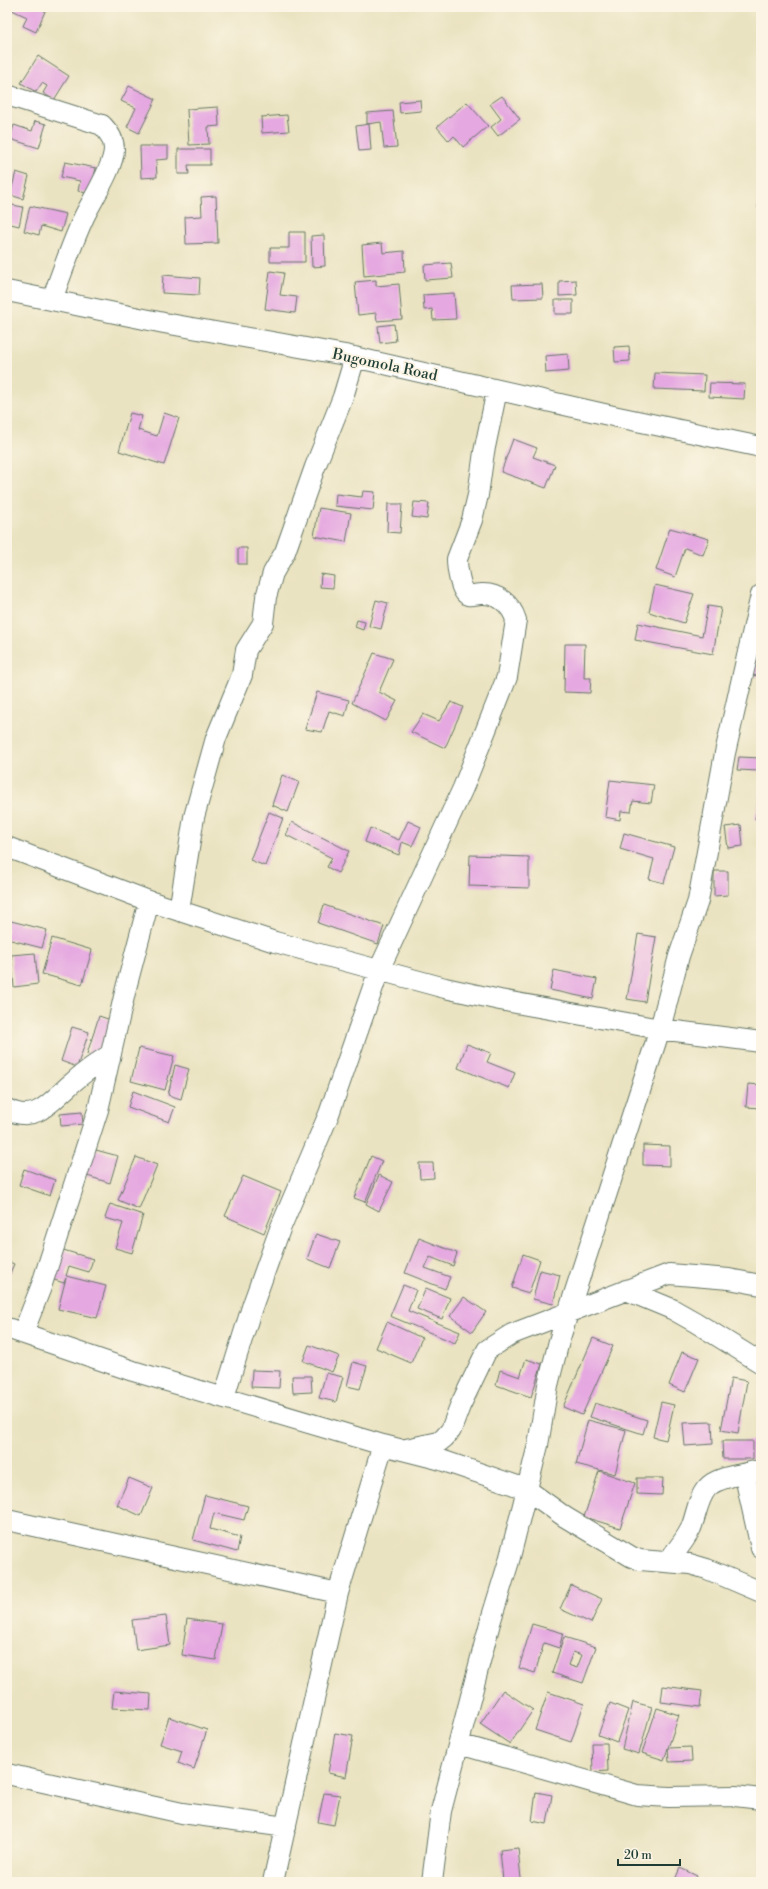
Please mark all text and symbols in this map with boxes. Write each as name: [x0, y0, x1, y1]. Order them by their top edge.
street label: Bugomola Road: [330, 344, 440, 385]
scale bar: [618, 1841, 680, 1867]
text: 20 m: [624, 1848, 652, 1863]

